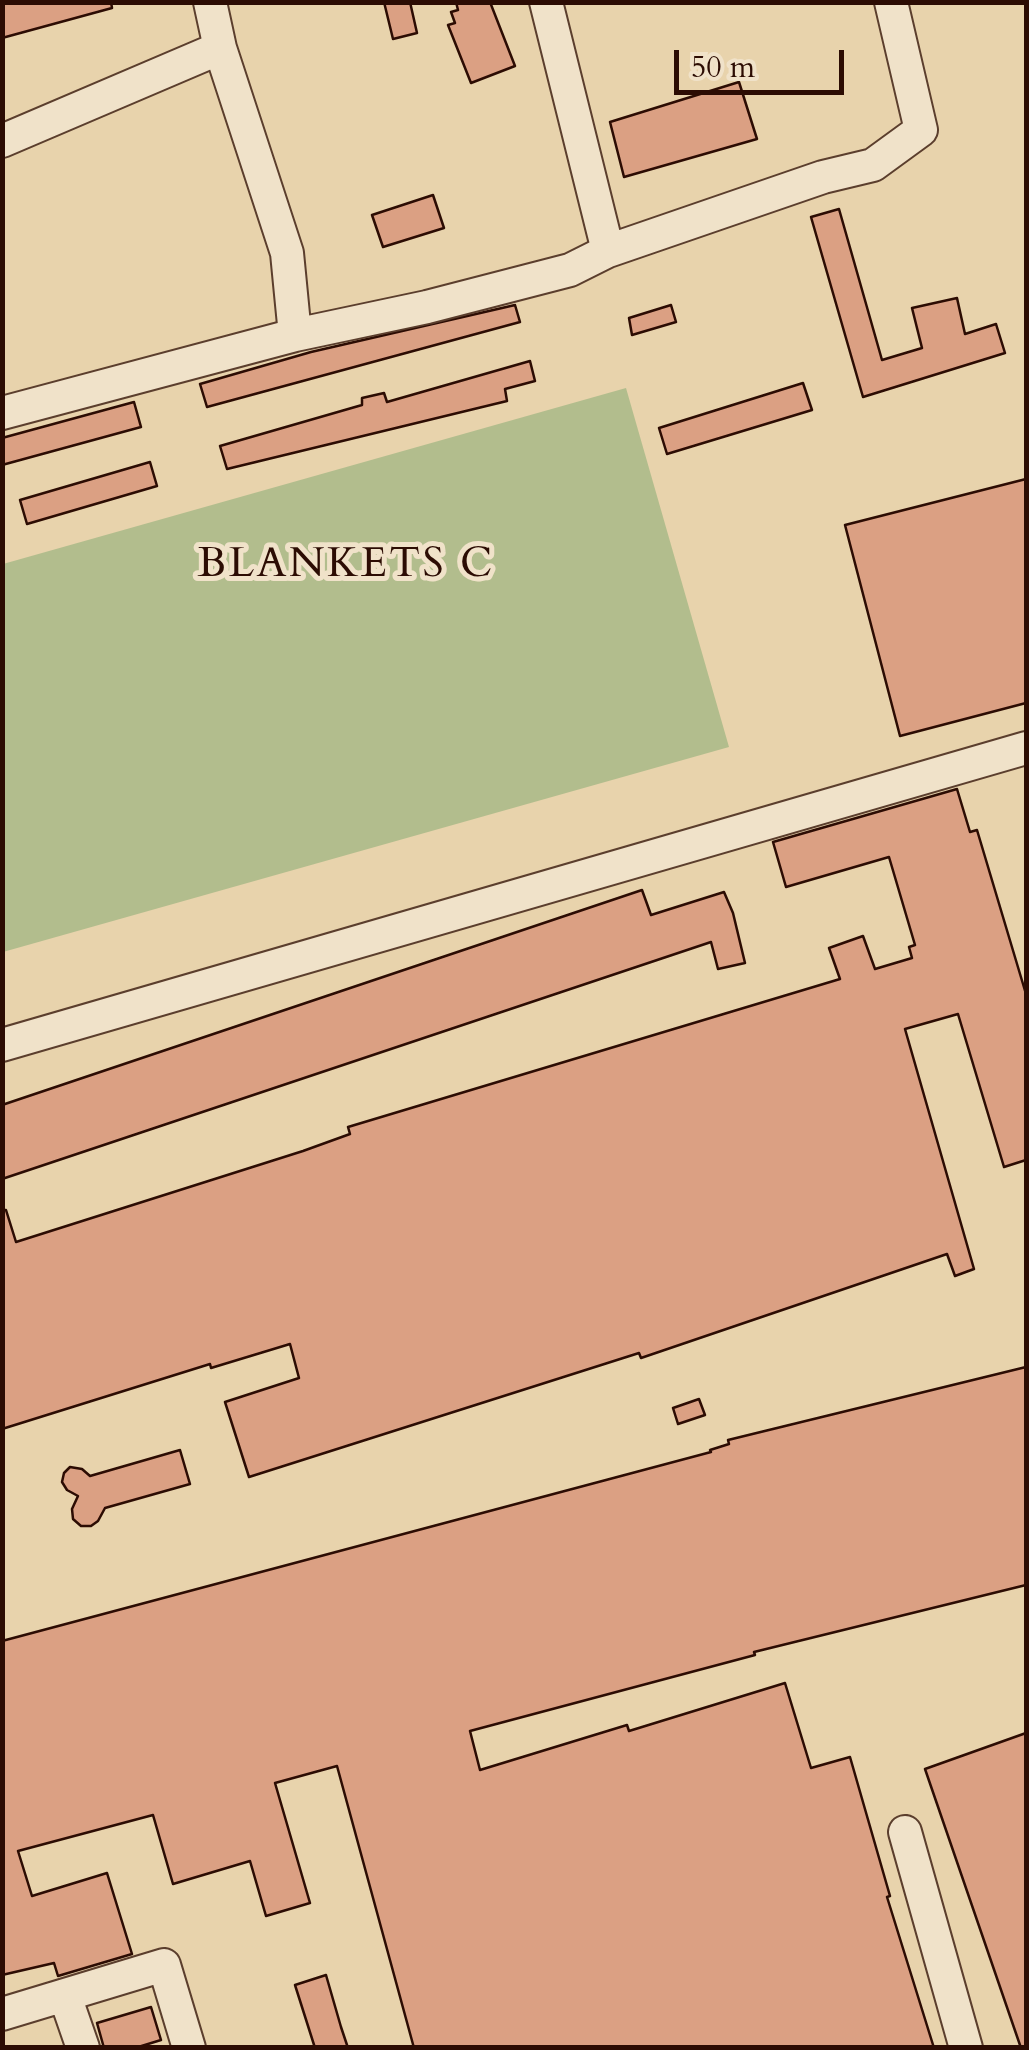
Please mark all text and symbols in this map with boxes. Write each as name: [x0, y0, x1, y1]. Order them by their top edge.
scale bar: [679, 30, 849, 92]
text: 50 m: [691, 47, 755, 88]
district label: BLANKETS C: [197, 541, 495, 591]

